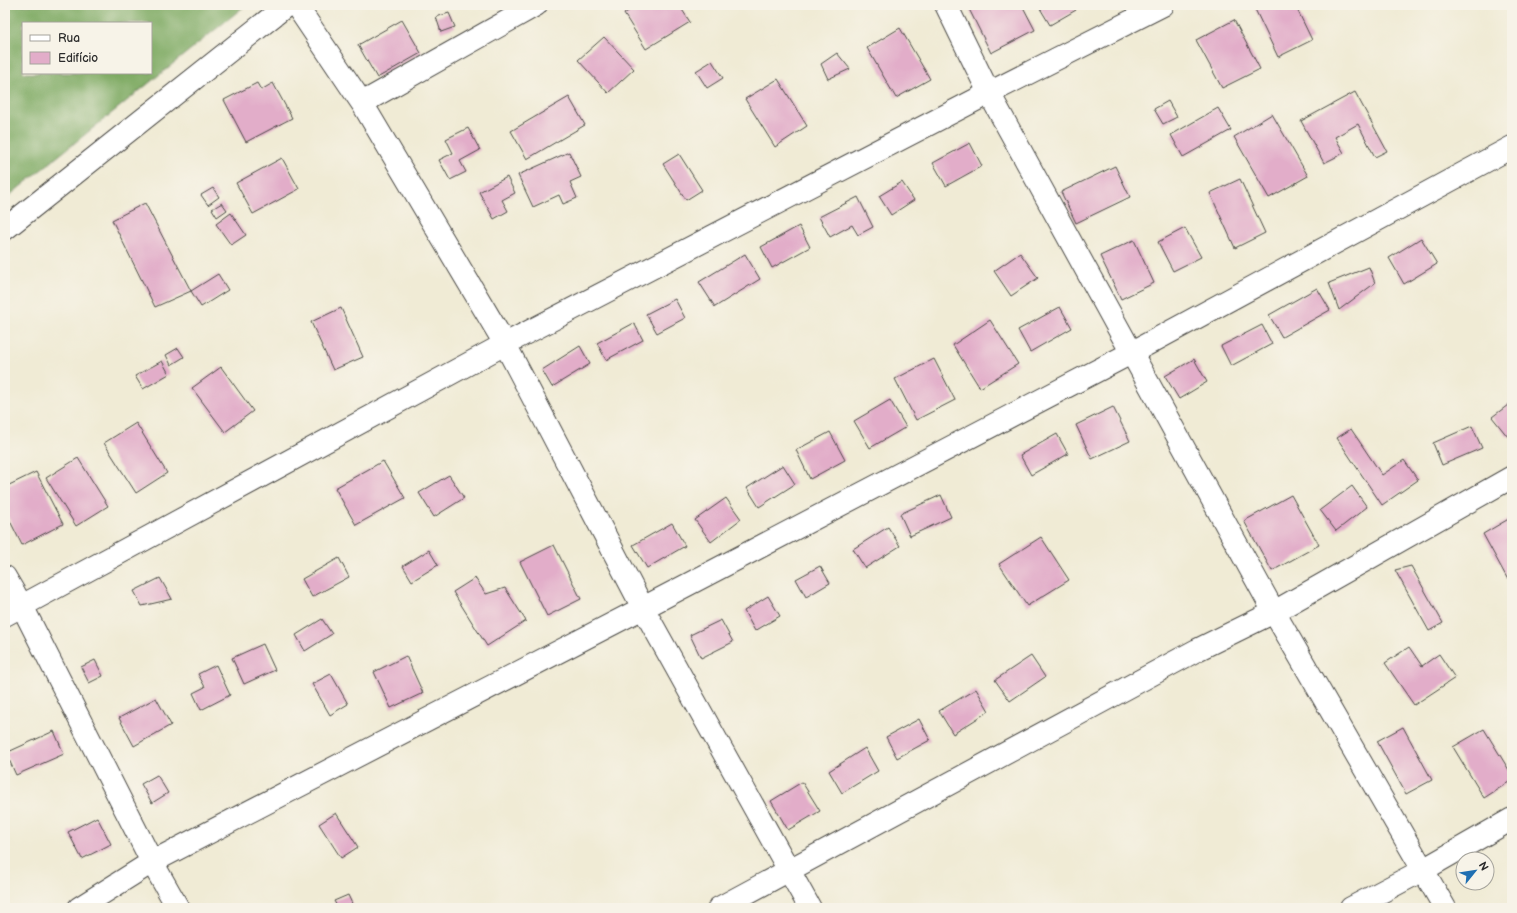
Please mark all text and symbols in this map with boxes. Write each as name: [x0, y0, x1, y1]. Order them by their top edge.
legend: [22, 22, 152, 74]
text: Rua: [58, 31, 80, 46]
text: Edifício: [58, 51, 98, 66]
north arrow: [1455, 851, 1495, 891]
text: N: [1476, 859, 1491, 873]

